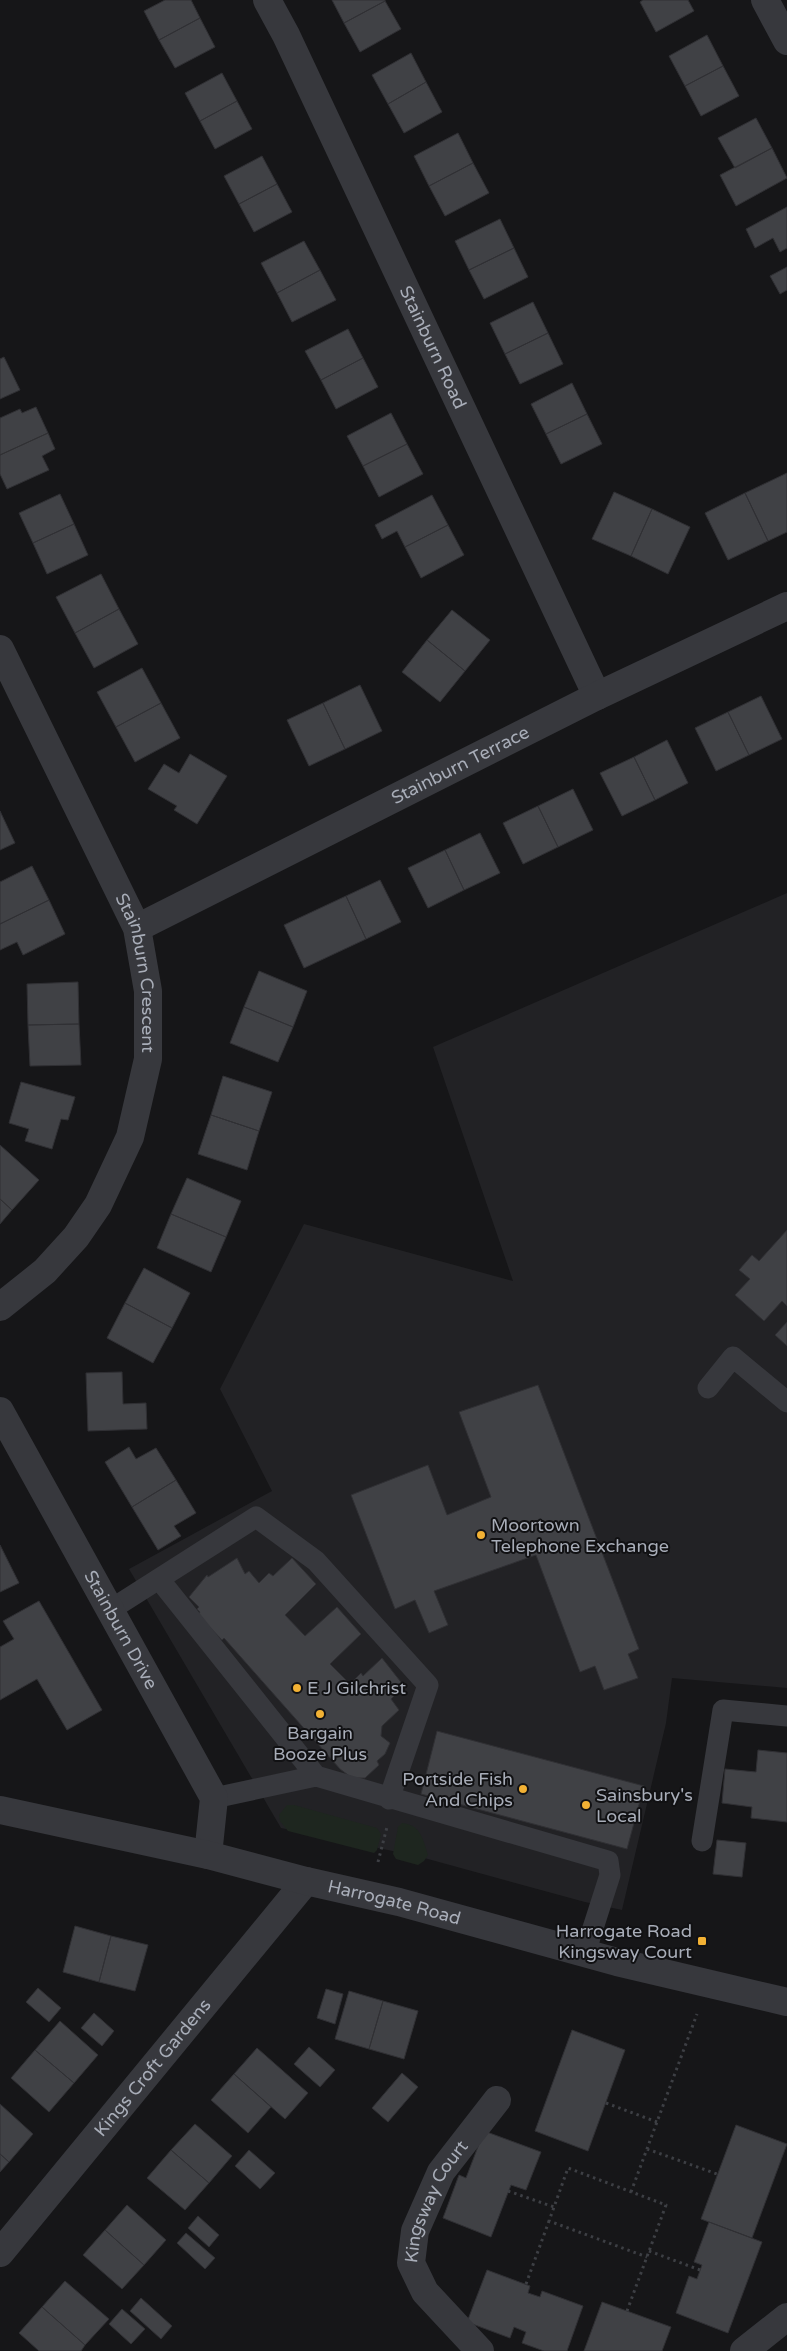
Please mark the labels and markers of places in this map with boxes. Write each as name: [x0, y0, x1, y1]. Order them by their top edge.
place label: Moortown Telephone Exchange: [491, 1514, 669, 1557]
marker: Moortown Telephone Exchange: [475, 1529, 487, 1541]
place label: E J Gilchrist: [307, 1677, 406, 1699]
marker: E J Gilchrist: [291, 1682, 303, 1694]
marker: Bargain Booze Plus: [314, 1708, 326, 1720]
place label: Bargain Booze Plus: [273, 1722, 367, 1765]
place label: Portside Fish And Chips: [402, 1768, 513, 1811]
marker: Portside Fish And Chips: [517, 1783, 529, 1795]
place label: Sainsbury's Local: [596, 1784, 693, 1827]
marker: Sainsbury's Local: [580, 1799, 592, 1811]
place label: Harrogate Road Kingsway Court: [556, 1920, 692, 1963]
marker: Harrogate Road Kingsway Court: [696, 1935, 708, 1947]

